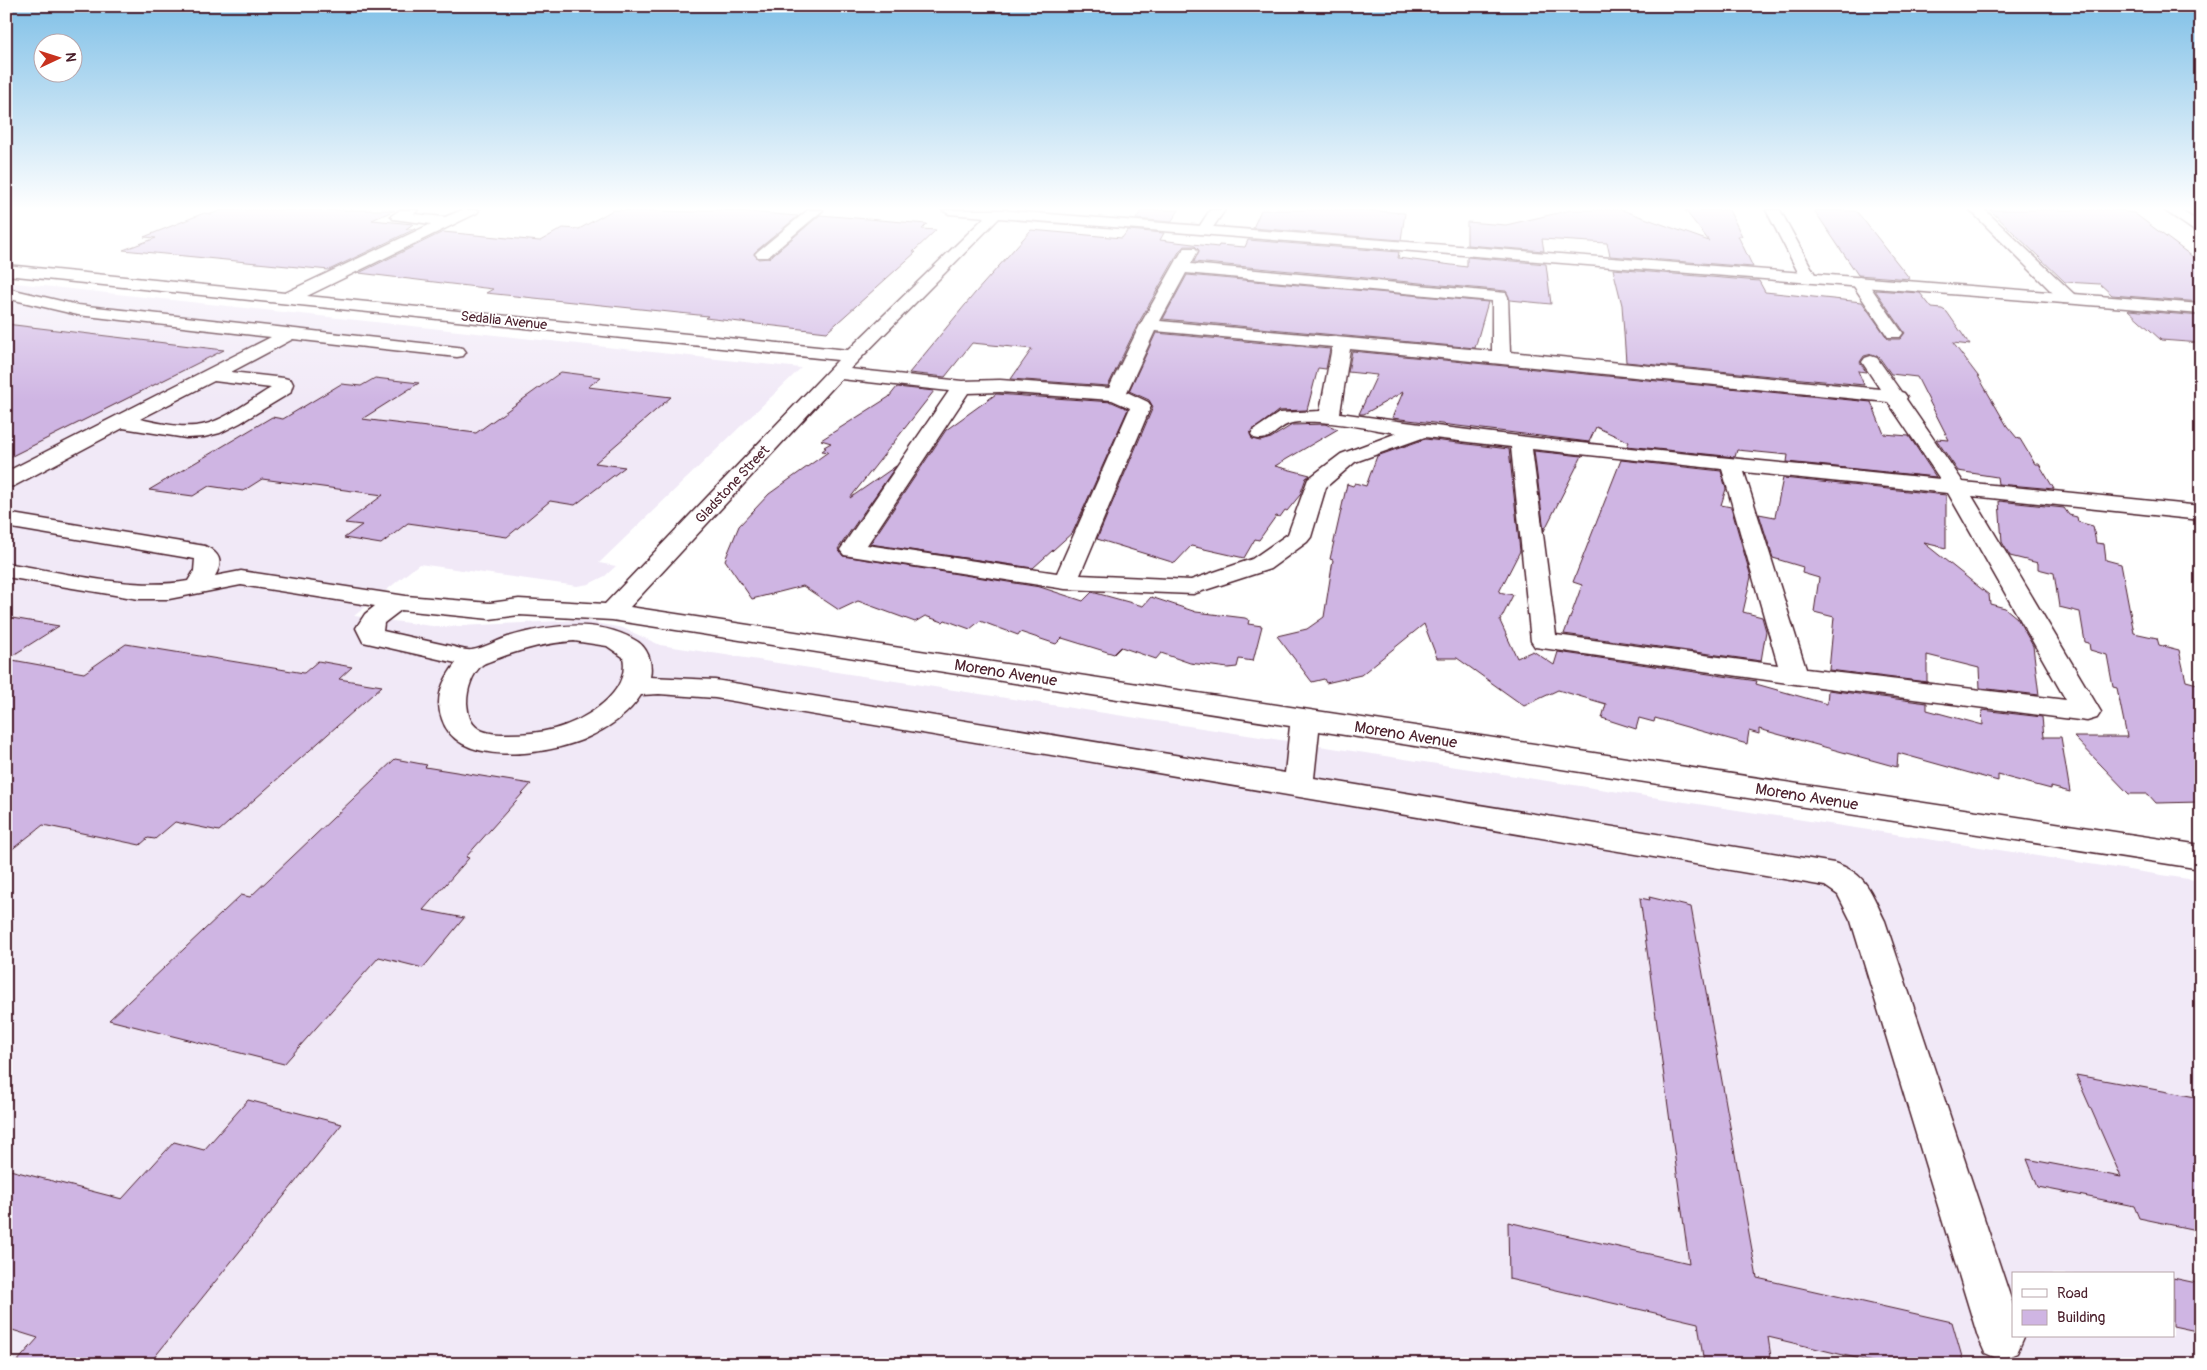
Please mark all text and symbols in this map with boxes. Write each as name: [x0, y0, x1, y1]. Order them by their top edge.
north arrow: [32, 32, 82, 82]
text: N: [62, 52, 79, 62]
street label: Sedalia Avenue: [460, 308, 548, 333]
street label: Gladstone Street: [692, 441, 773, 527]
street label: Moreno Avenue: [953, 655, 1059, 691]
street label: Moreno Avenue: [1353, 717, 1459, 753]
street label: Moreno Avenue: [1754, 779, 1860, 815]
legend: [2012, 1272, 2174, 1338]
text: Road: [2057, 1284, 2088, 1303]
text: Building: [2057, 1308, 2105, 1327]

